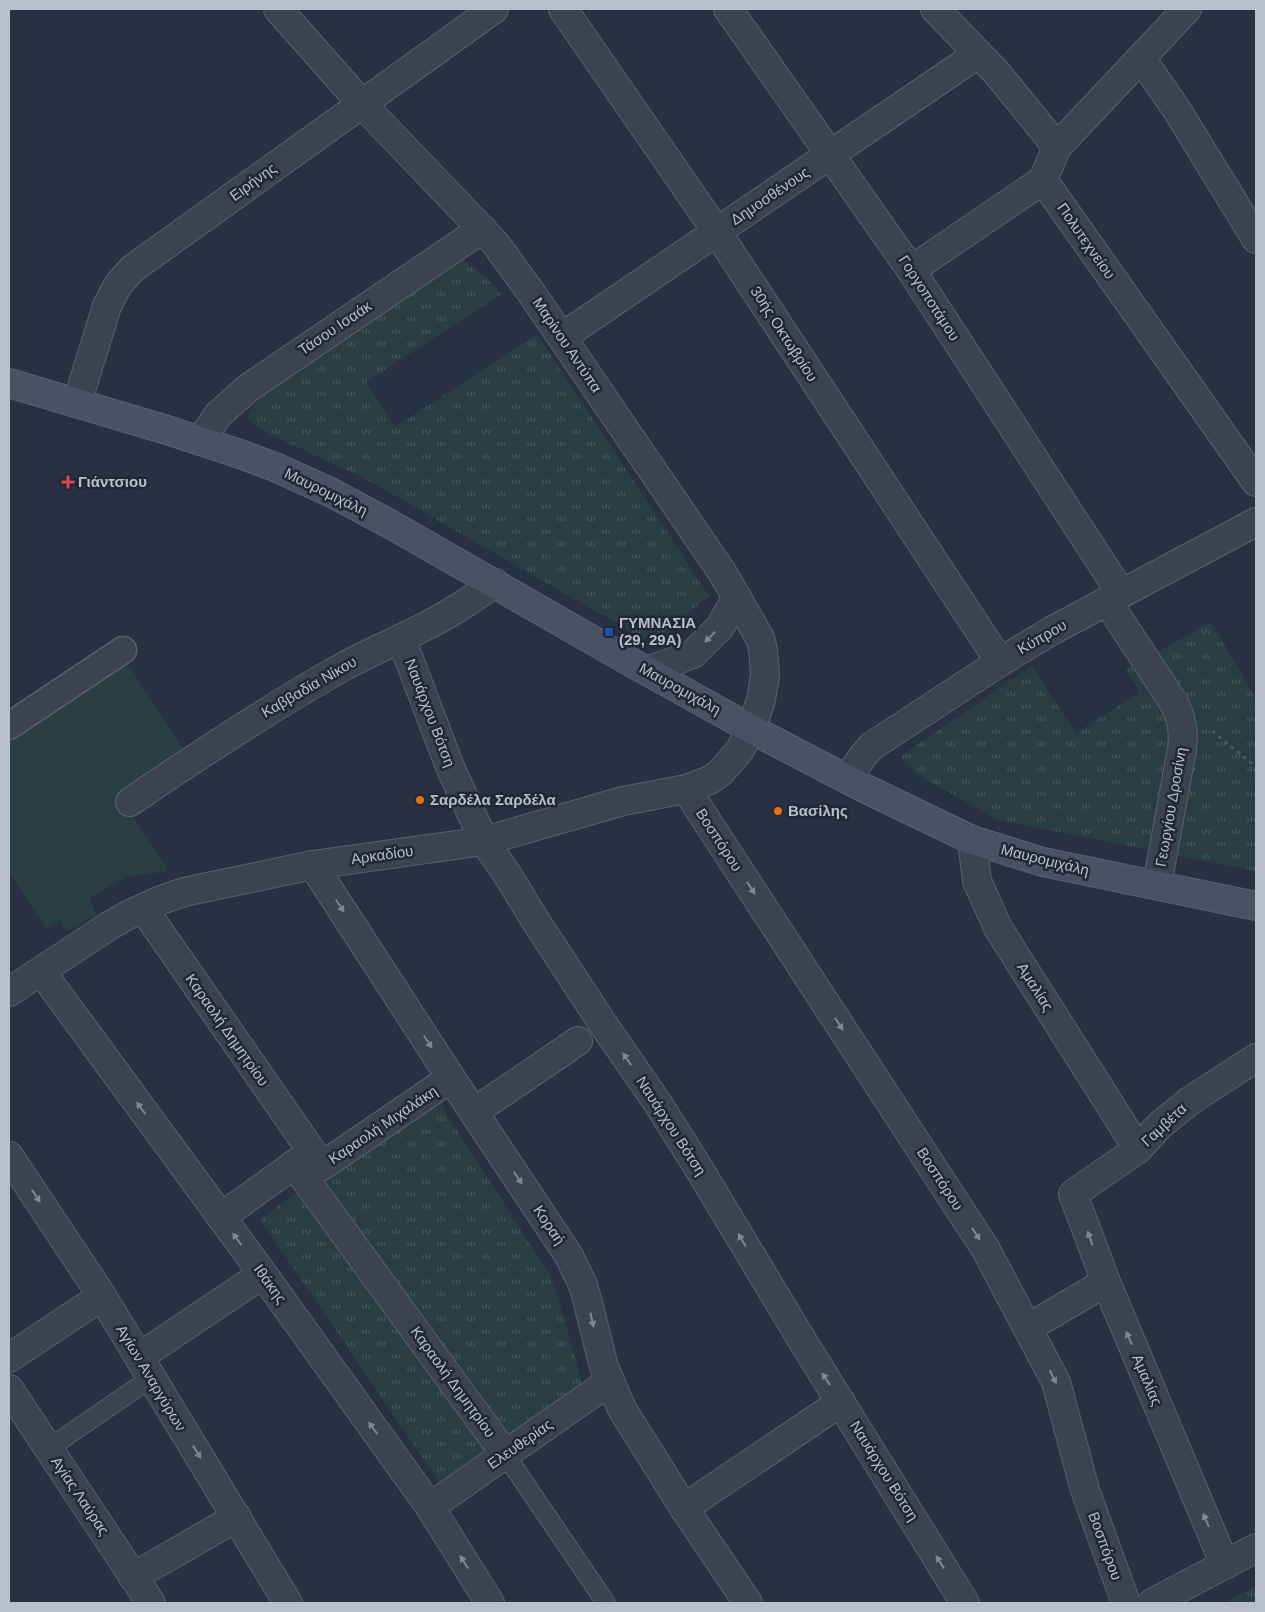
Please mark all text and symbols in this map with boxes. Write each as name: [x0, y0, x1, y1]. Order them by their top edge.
street label: Ειρήνης: [226, 159, 279, 204]
street label: Δημοσθένους: [727, 163, 812, 228]
street label: Πολυτεχνείου: [1054, 199, 1119, 282]
street label: Γοργοποτάμου: [895, 252, 963, 344]
street label: 30ής Οκτωβρίου: [747, 283, 822, 385]
street label: Μαρίνου Αντύπα: [529, 294, 606, 396]
street label: Τάσου Ισαάκ: [295, 297, 375, 358]
street label: Μαυρομιχάλη: [282, 464, 370, 519]
place label: Γιάντσιου: [78, 473, 147, 490]
marker: Γιάντσιου: [62, 476, 74, 488]
place label: ΓΥΜΝΑΣΙΑ (29, 29Α): [619, 614, 696, 648]
street label: Κύπρου: [1014, 616, 1069, 657]
marker: ΓΥΜΝΑΣΙΑ (29, 29Α): [603, 626, 615, 638]
one-way arrow: [704, 631, 716, 643]
street label: Καββαδία Νίκου: [258, 652, 359, 721]
street label: Ναυάρχου Βότση: [402, 656, 459, 769]
street label: Μαυρομιχάλη: [637, 659, 724, 718]
street label: Γεωργίου Δροσίνη: [1152, 746, 1189, 868]
place label: Σαρδέλα Σαρδέλα: [430, 791, 556, 808]
marker: Σαρδέλα Σαρδέλα: [414, 794, 426, 806]
place label: Βασίλης: [788, 802, 848, 819]
street label: Βοσπόρου: [693, 805, 746, 874]
marker: Βασίλης: [772, 805, 784, 817]
street label: Μαυρομιχάλη: [999, 840, 1091, 879]
street label: Αρκαδίου: [350, 842, 414, 867]
one-way arrow: [746, 882, 755, 895]
one-way arrow: [335, 899, 344, 912]
street label: Αμαλίας: [1014, 959, 1057, 1014]
street label: Καραολή Δημητρίου: [182, 971, 272, 1089]
one-way arrow: [835, 1018, 844, 1031]
one-way arrow: [423, 1035, 433, 1049]
one-way arrow: [622, 1052, 632, 1065]
street label: Ναυάρχου Βότση: [633, 1073, 710, 1178]
street label: Καραολή Μιχαλάκη: [325, 1082, 440, 1167]
street label: Γαμβέτα: [1138, 1099, 1190, 1150]
one-way arrow: [136, 1101, 146, 1115]
street label: Βοσπόρου: [914, 1144, 967, 1213]
one-way arrow: [513, 1171, 523, 1184]
one-way arrow: [31, 1190, 41, 1203]
street label: Κοραή: [530, 1202, 569, 1248]
one-way arrow: [971, 1227, 981, 1240]
one-way arrow: [1086, 1230, 1094, 1245]
one-way arrow: [232, 1232, 242, 1246]
one-way arrow: [737, 1234, 746, 1247]
street label: Ιθάκης: [251, 1261, 290, 1307]
one-way arrow: [588, 1313, 596, 1328]
street label: Αγίων Αναργύρων: [113, 1321, 190, 1434]
street label: Καραολή Δημητρίου: [408, 1323, 499, 1440]
one-way arrow: [1125, 1331, 1133, 1345]
street label: Αμαλίας: [1129, 1352, 1166, 1408]
one-way arrow: [1049, 1370, 1057, 1384]
one-way arrow: [822, 1372, 831, 1386]
street label: Ελευθερίας: [484, 1415, 555, 1472]
street label: Ναυάρχου Βότση: [847, 1418, 922, 1524]
one-way arrow: [368, 1421, 378, 1435]
one-way arrow: [192, 1446, 202, 1459]
street label: Αγίας Λαύρας: [48, 1453, 113, 1538]
street label: Βοσπόρου: [1085, 1509, 1126, 1582]
one-way arrow: [1201, 1513, 1209, 1527]
one-way arrow: [460, 1555, 469, 1569]
one-way arrow: [935, 1555, 944, 1568]

